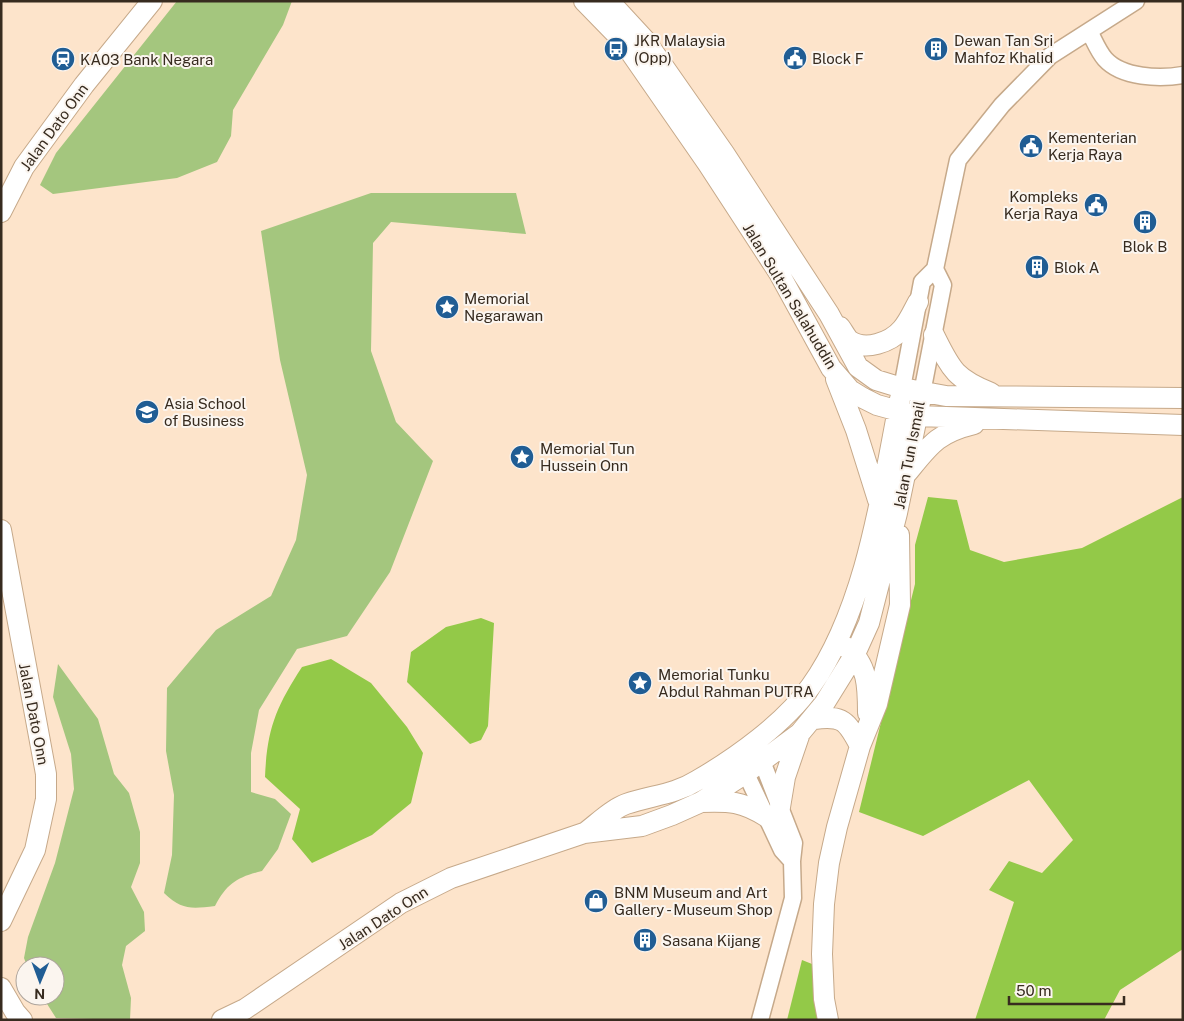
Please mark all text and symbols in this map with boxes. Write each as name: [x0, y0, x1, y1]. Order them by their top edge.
place label: JKR Malaysia (Opp): [634, 32, 725, 66]
place label: Dewan Tan Sri Mahfoz Khalid: [954, 32, 1053, 66]
bus stop icon: JKR Malaysia (Opp): [603, 36, 629, 62]
building icon: Dewan Tan Sri Mahfoz Khalid: [923, 36, 949, 62]
public building icon: Block F: [782, 45, 808, 71]
station icon: KA03 Bank Negara: [50, 46, 76, 72]
place label: Block F: [812, 50, 864, 67]
place label: KA03 Bank Negara: [80, 51, 213, 68]
street label: Jalan Dato Onn: [17, 80, 91, 174]
place label: Kementerian Kerja Raya: [1048, 129, 1137, 163]
public building icon: Kementerian Kerja Raya: [1018, 133, 1044, 159]
place label: Kompleks Kerja Raya: [1004, 188, 1078, 222]
public building icon: Kompleks Kerja Raya: [1083, 192, 1109, 218]
building icon: Blok B: [1132, 209, 1158, 235]
street label: Jalan Sultan Salahuddin: [740, 220, 840, 372]
place label: Blok B: [1123, 238, 1167, 255]
building icon: Blok A: [1024, 254, 1050, 280]
place label: Blok A: [1054, 259, 1100, 276]
place label: Memorial Negarawan: [464, 290, 543, 324]
place icon: Memorial Negarawan: [434, 294, 460, 320]
place label: Asia School of Business: [164, 395, 246, 429]
school or university icon: Asia School of Business: [134, 399, 160, 425]
street label: Jalan Tun Ismail: [890, 399, 928, 511]
place label: Memorial Tun Hussein Onn: [540, 440, 635, 474]
place icon: Memorial Tun Hussein Onn: [509, 444, 535, 470]
street label: Jalan Dato Onn: [16, 662, 52, 766]
place label: Memorial Tunku Abdul Rahman PUTRA: [658, 666, 814, 700]
place icon: Memorial Tunku Abdul Rahman PUTRA: [627, 670, 653, 696]
street label: Jalan Dato Onn: [335, 883, 431, 953]
place label: BNM Museum and Art Gallery - Museum Shop: [614, 884, 773, 918]
shop icon: BNM Museum and Art Gallery - Museum Shop: [583, 888, 609, 914]
building icon: Sasana Kijang: [632, 927, 658, 953]
place label: Sasana Kijang: [662, 932, 761, 949]
north arrow: [15, 956, 65, 1006]
scale bar: [1009, 974, 1124, 1006]
text: 50 m: [1016, 982, 1051, 999]
text: N: [34, 986, 45, 1002]

